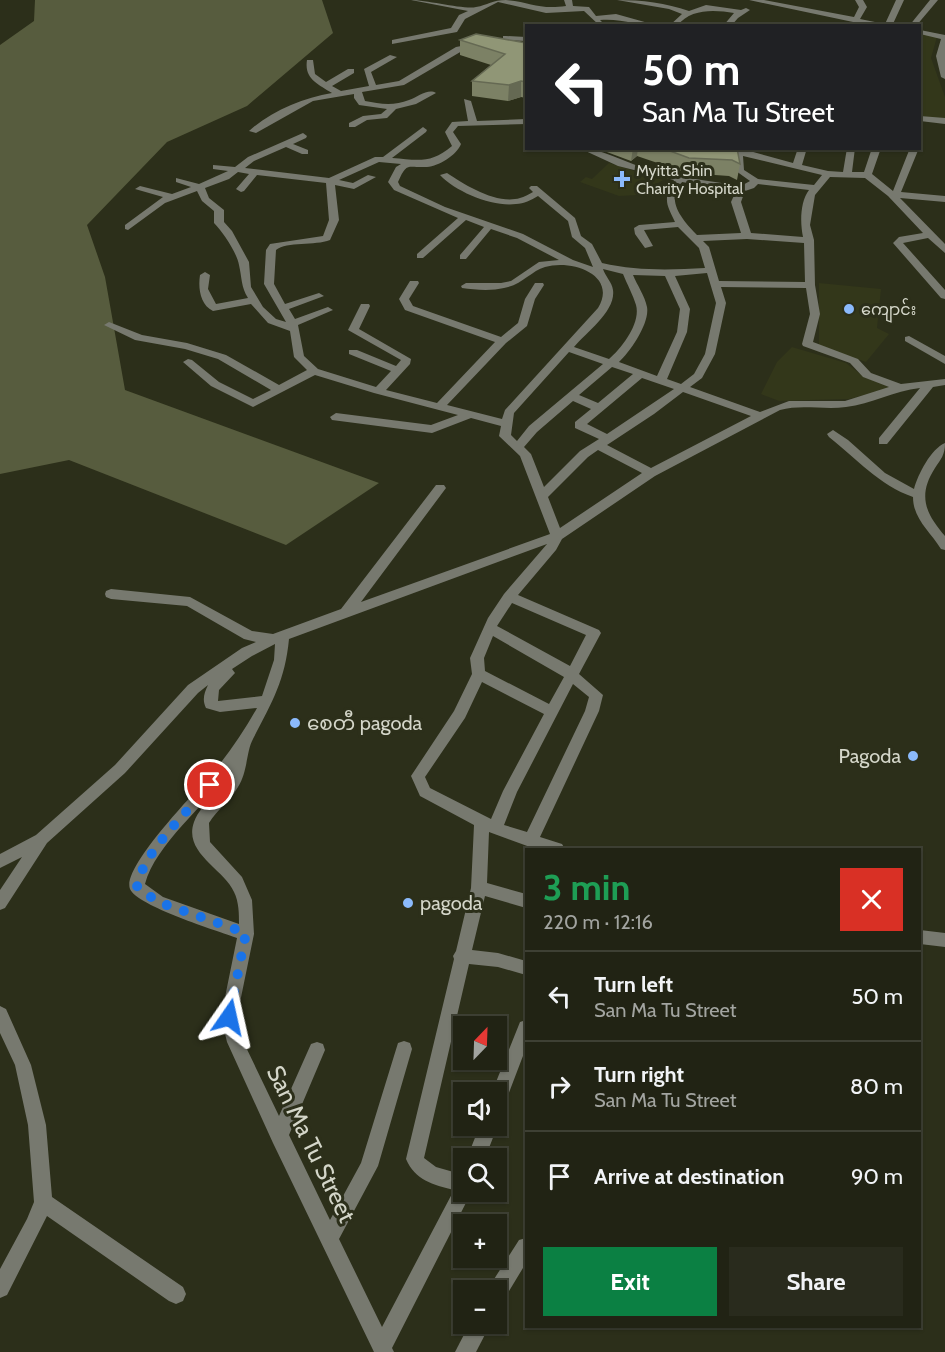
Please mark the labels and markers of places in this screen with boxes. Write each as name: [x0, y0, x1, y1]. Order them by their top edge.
place label: Myitta Shin Charity Hospital: [636, 161, 744, 198]
marker: Myitta Shin Charity Hospital: [613, 170, 631, 188]
place label: ကျောင်း: [861, 298, 916, 323]
marker: ကျောင်း: [842, 302, 856, 316]
place label: စေတီ pagoda: [307, 709, 423, 735]
marker: စေတီ pagoda: [288, 716, 302, 730]
place label: Pagoda: [839, 744, 901, 768]
marker: Pagoda: [906, 749, 920, 763]
pin: [184, 759, 235, 810]
place label: pagoda: [420, 891, 483, 915]
marker: pagoda: [401, 896, 415, 910]

